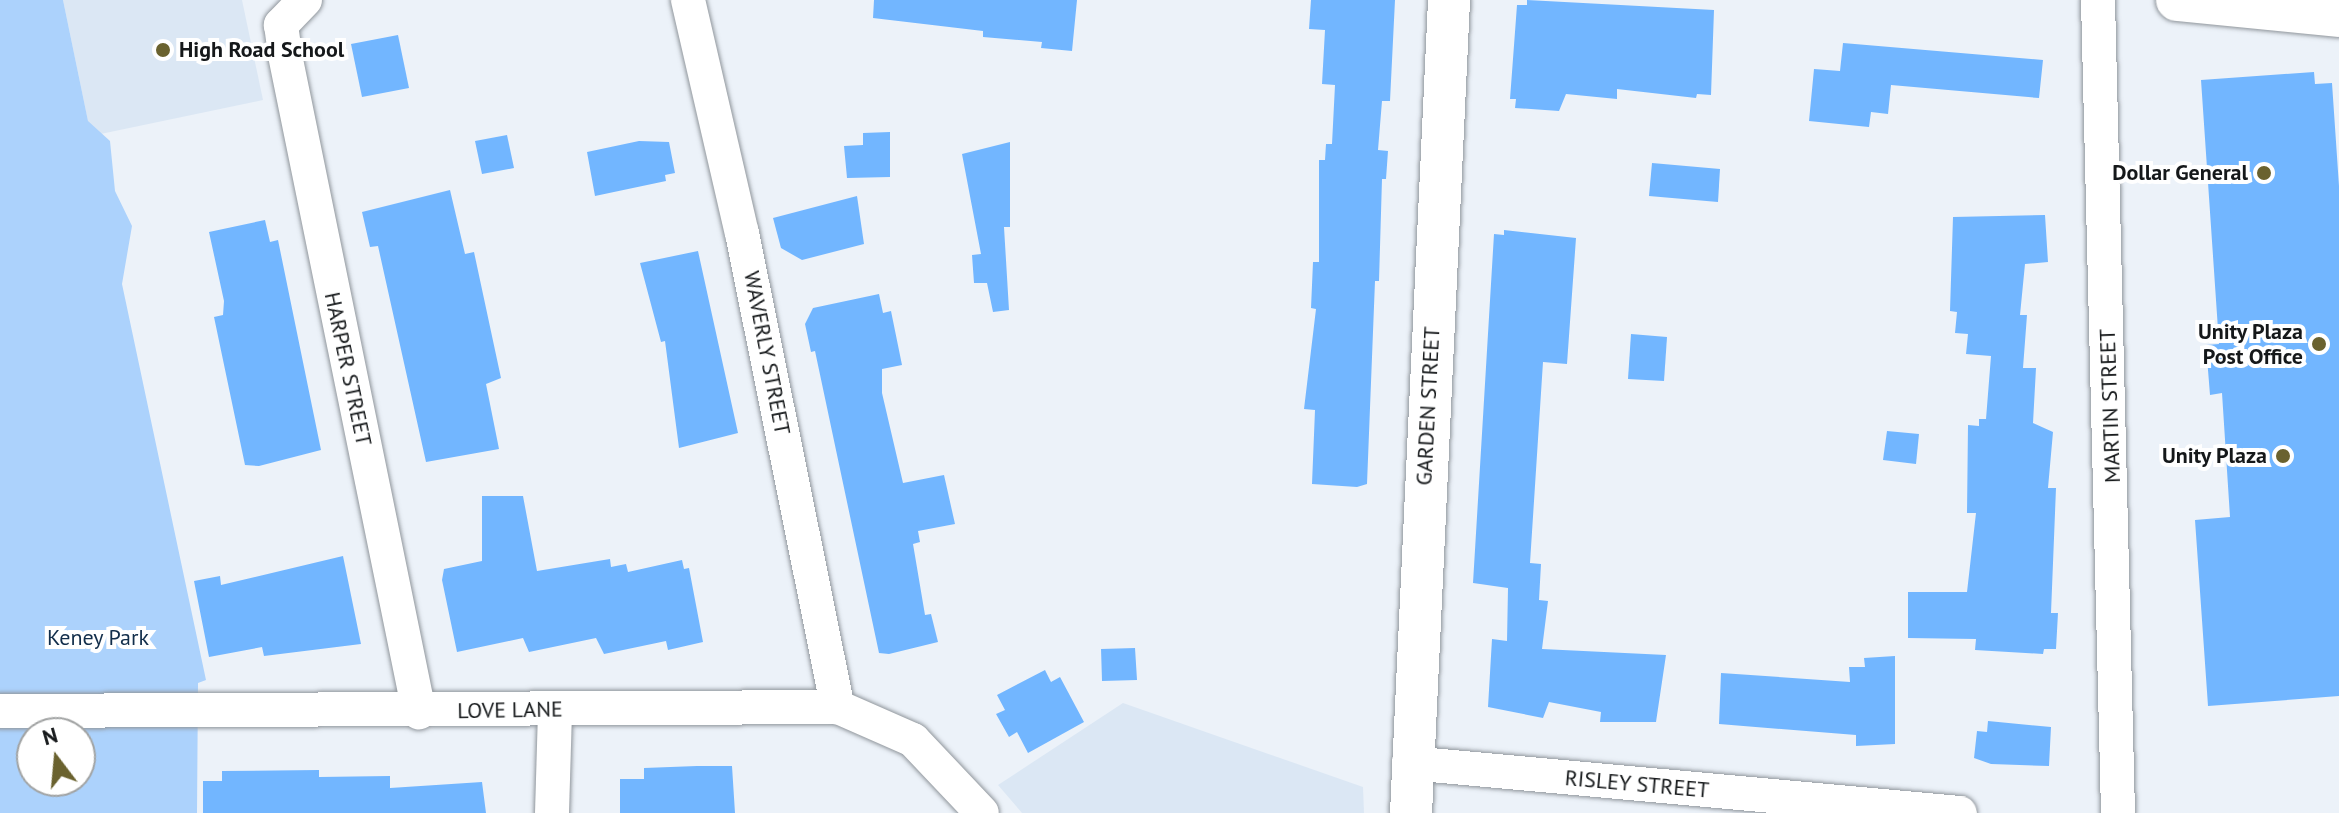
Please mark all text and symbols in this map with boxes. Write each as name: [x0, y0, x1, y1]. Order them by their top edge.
place label: High Road School: [179, 37, 344, 63]
marker: High Road School: [154, 41, 172, 59]
place label: Dollar General: [2112, 160, 2248, 186]
marker: Dollar General: [2255, 164, 2273, 182]
street label: WAVERLY STREET: [738, 269, 796, 437]
street label: HARPER STREET: [319, 290, 377, 448]
place label: Unity Plaza Post Office: [2197, 318, 2303, 370]
street label: GARDEN STREET: [1411, 326, 1445, 486]
street label: MARTIN STREET: [2094, 329, 2126, 483]
marker: Unity Plaza Post Office: [2310, 335, 2328, 353]
place label: Unity Plaza: [2161, 443, 2267, 469]
marker: Unity Plaza: [2274, 447, 2292, 465]
park label: Keney Park: [47, 625, 149, 651]
street label: LOVE LANE: [457, 696, 563, 724]
north arrow: [16, 717, 96, 797]
text: N: [39, 720, 61, 751]
street label: RISLEY STREET: [1563, 765, 1711, 803]

